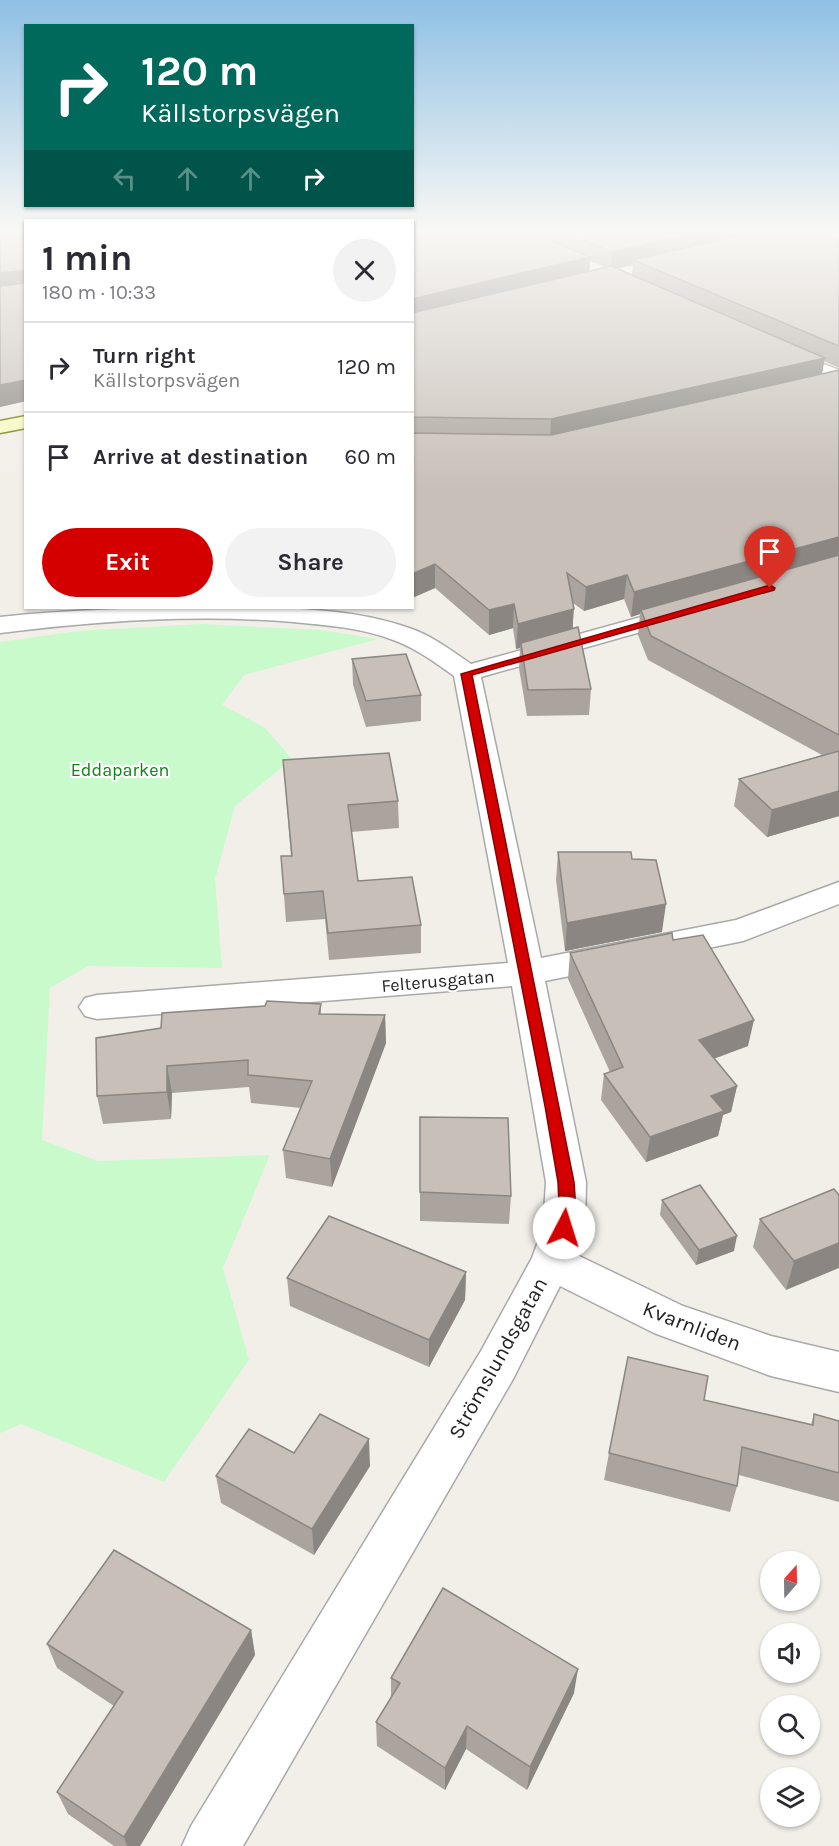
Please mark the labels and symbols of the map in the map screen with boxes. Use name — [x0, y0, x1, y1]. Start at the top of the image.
pin — [744, 526, 795, 588]
park label: Eddaparken — [71, 759, 169, 781]
street label: Felterusgatan — [380, 965, 496, 997]
position arrow — [532, 1196, 596, 1260]
street label: Strömslundsgatan — [444, 1273, 552, 1443]
street label: Kvarnliden — [640, 1296, 744, 1356]
north arrow — [760, 1551, 820, 1611]

